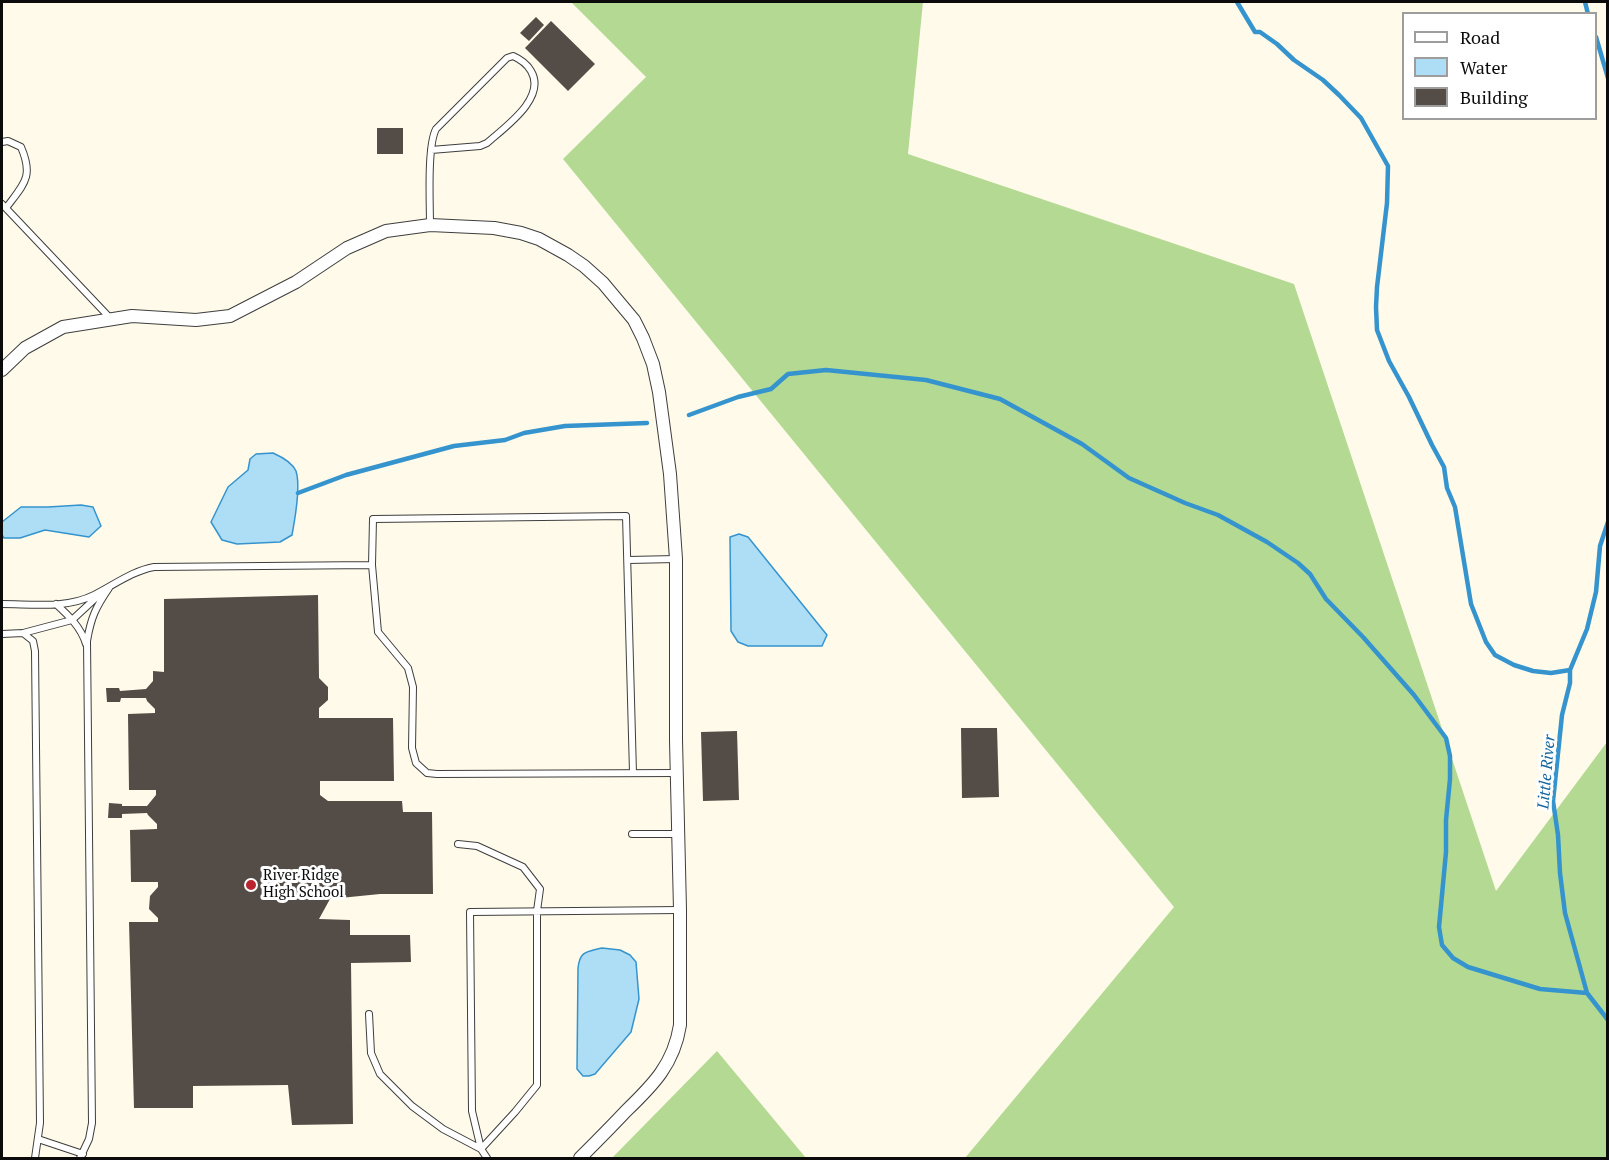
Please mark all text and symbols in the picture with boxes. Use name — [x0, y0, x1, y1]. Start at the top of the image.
legend — [1402, 12, 1597, 120]
text: Road — [1460, 25, 1500, 49]
text: Water — [1460, 55, 1507, 79]
text: Building — [1460, 85, 1528, 109]
water label: Little River — [1534, 734, 1560, 810]
place label: River Ridge High School — [263, 867, 344, 902]
marker: River Ridge High School — [244, 878, 258, 892]

